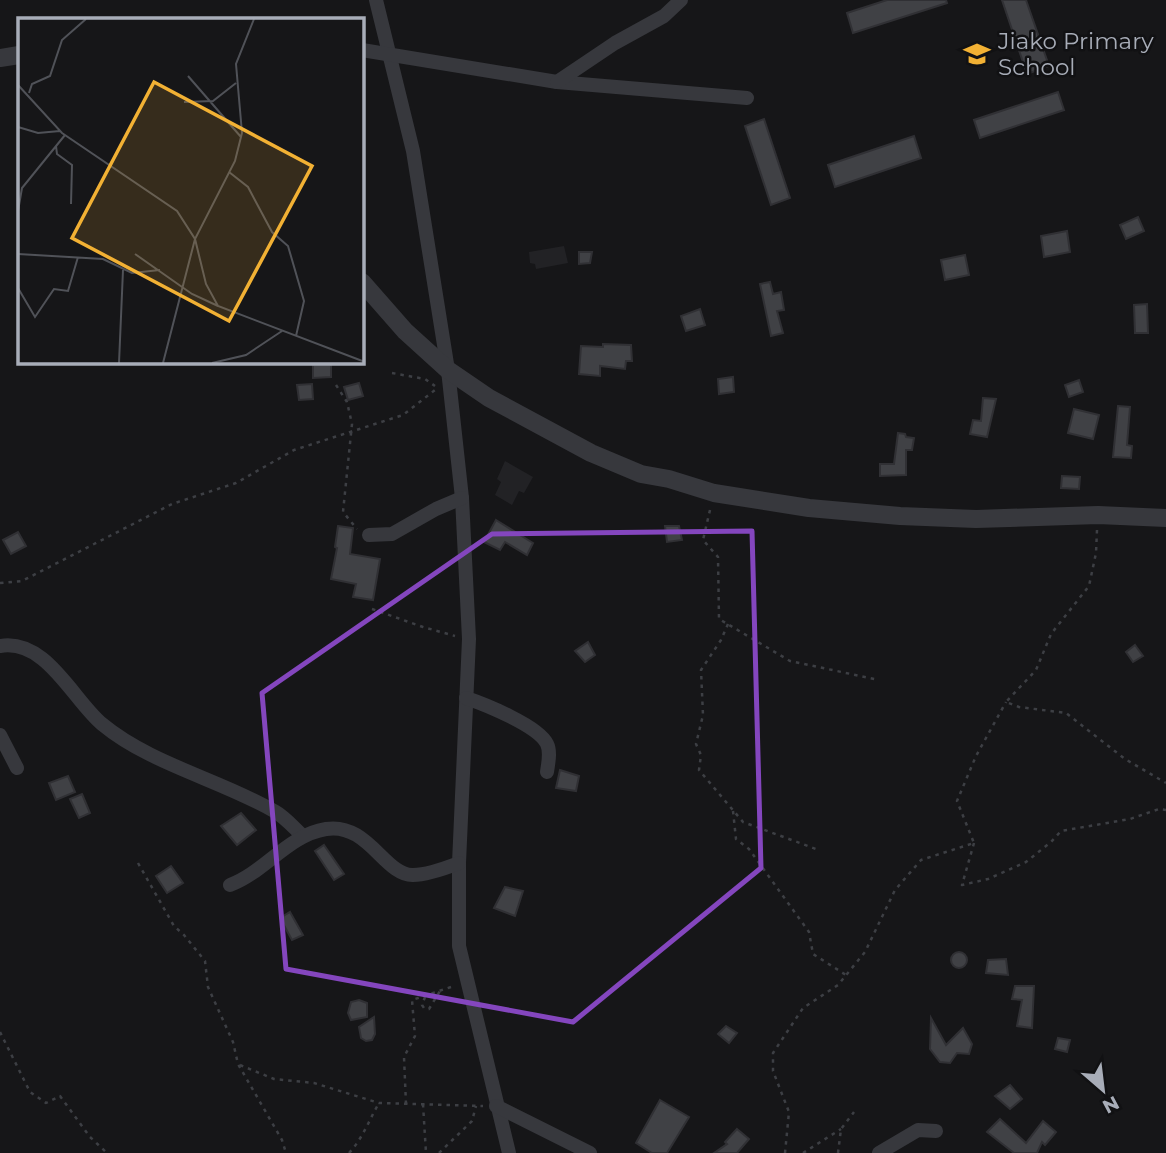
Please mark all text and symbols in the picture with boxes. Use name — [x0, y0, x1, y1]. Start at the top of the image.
inset map — [18, 18, 364, 364]
place label: Jiako Primary School — [997, 27, 1154, 81]
school or university icon: Jiako Primary School — [962, 39, 992, 69]
north arrow — [1068, 1055, 1138, 1125]
text: N — [1099, 1091, 1123, 1118]

